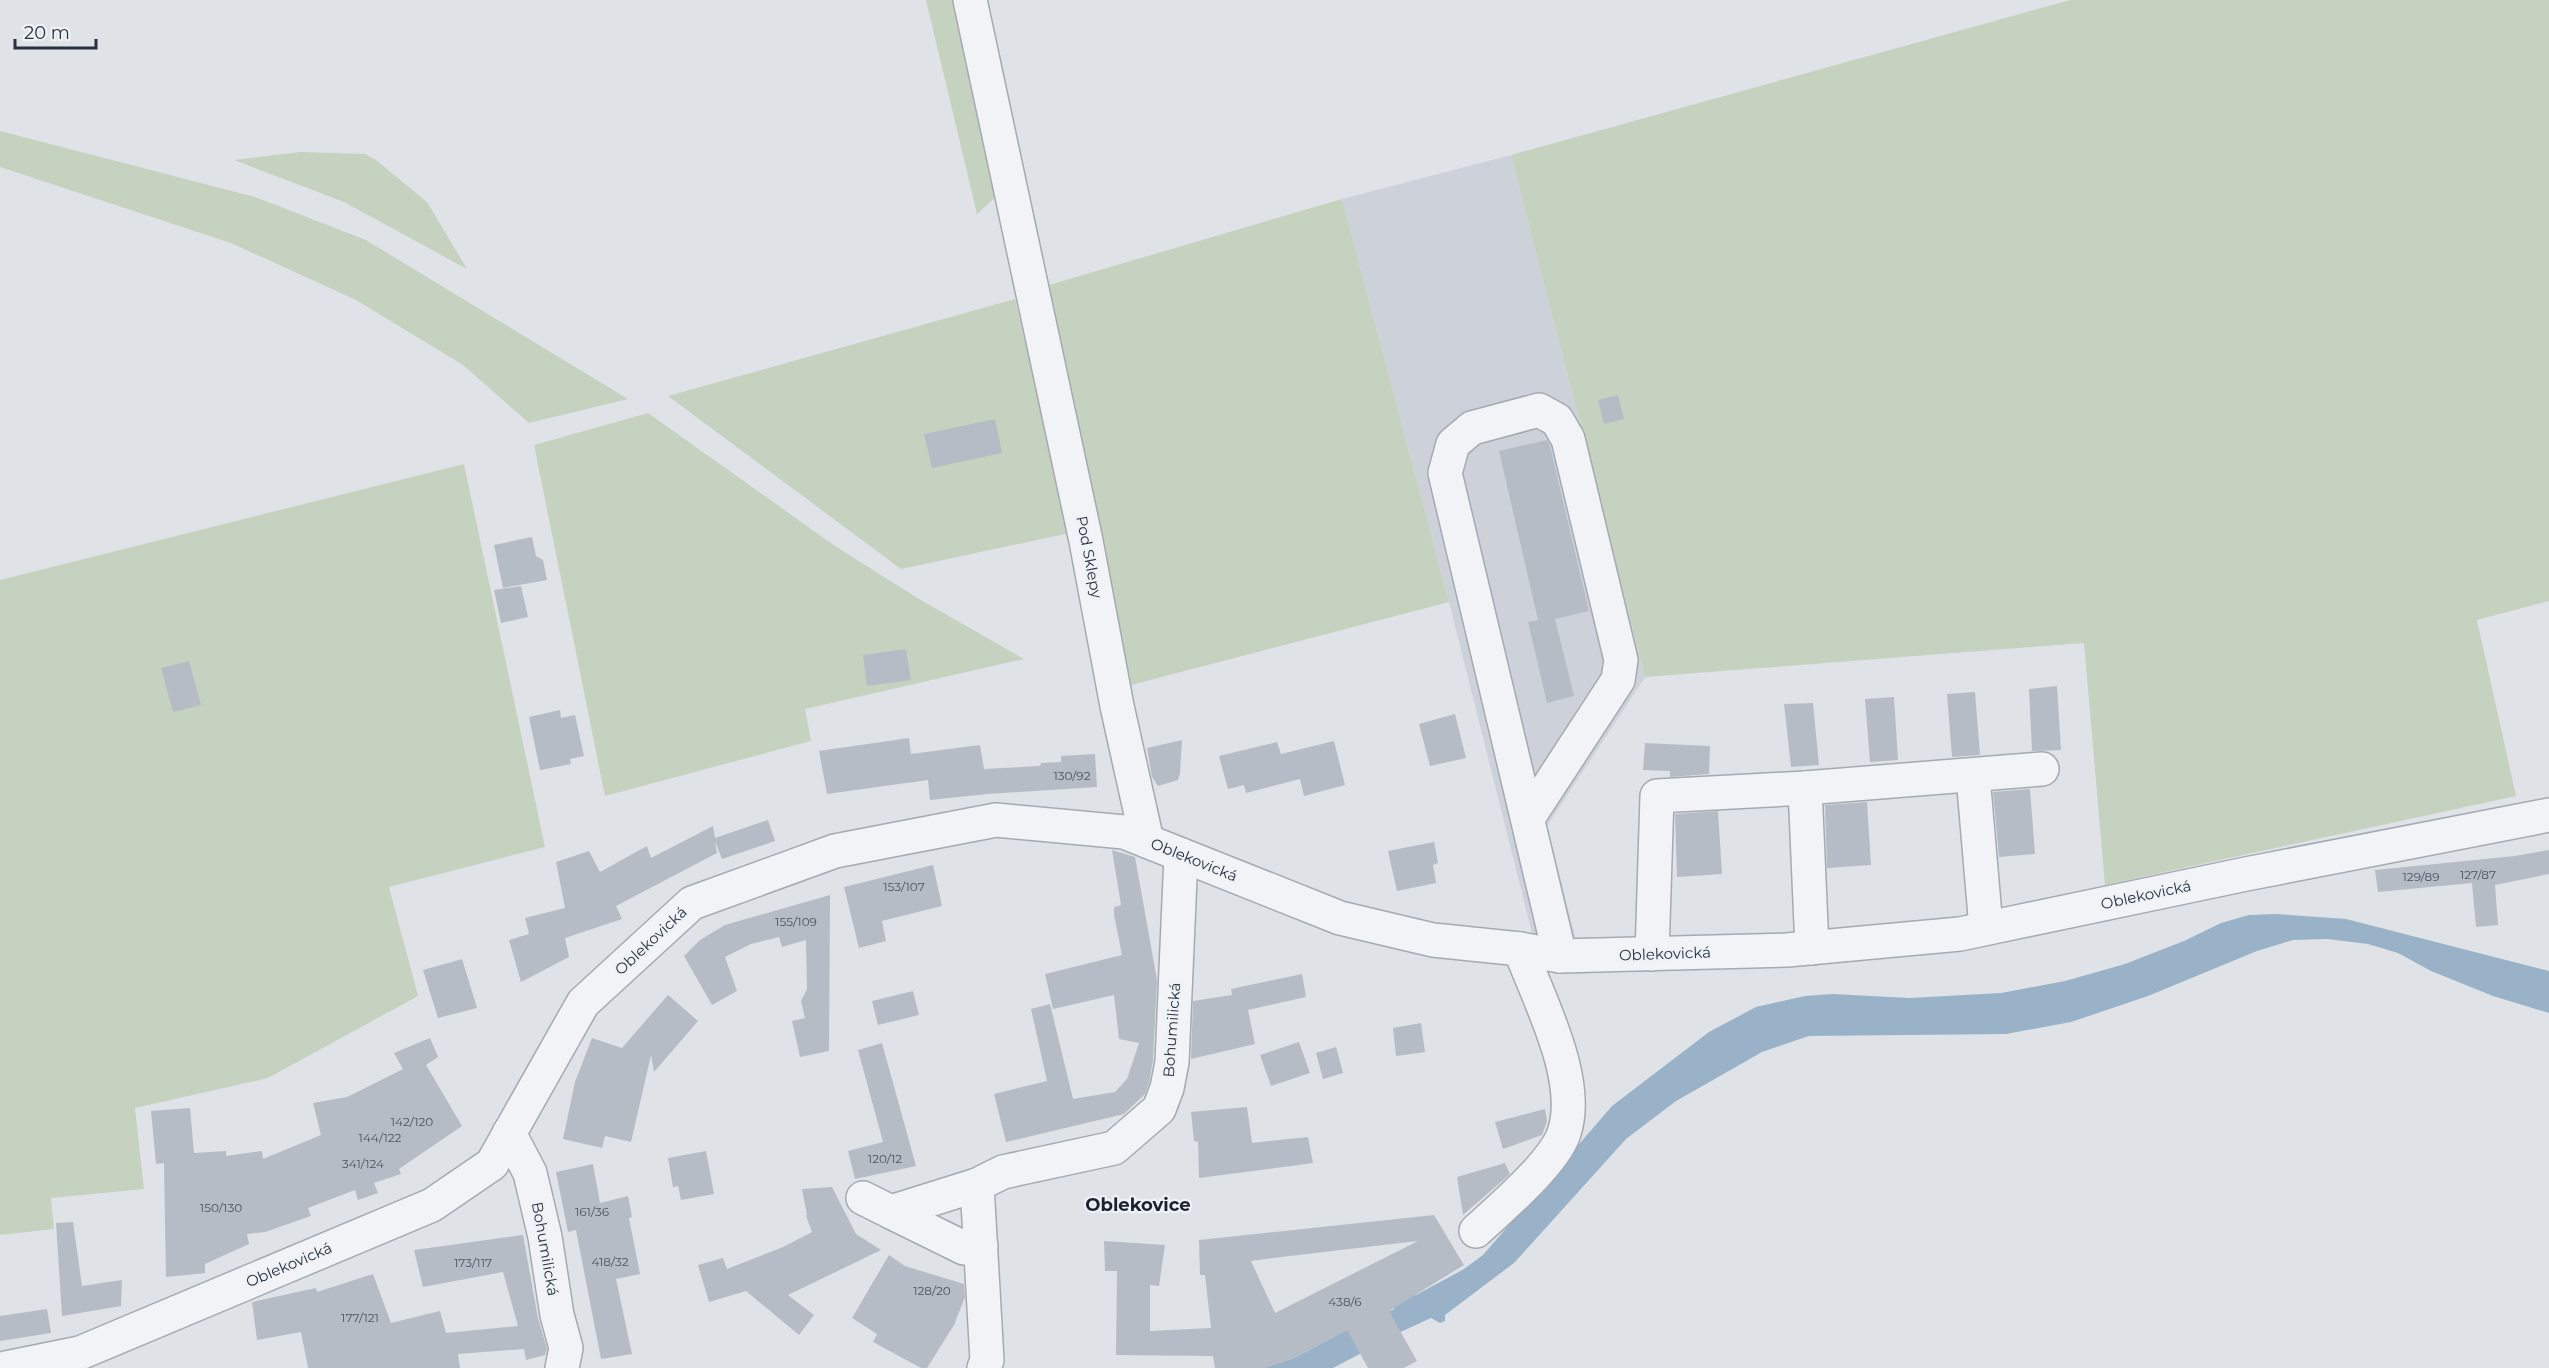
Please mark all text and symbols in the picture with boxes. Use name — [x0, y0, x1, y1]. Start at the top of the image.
scale bar — [15, 12, 96, 50]
text: 20 m — [24, 22, 70, 44]
street label: Pod Sklepy — [1072, 514, 1107, 601]
house number: 130/92 — [1054, 768, 1091, 783]
street label: Oblekovická — [1148, 834, 1240, 886]
house number: 127/87 — [2460, 867, 2496, 882]
house number: 129/89 — [2403, 869, 2439, 884]
street label: Oblekovická — [2099, 876, 2193, 913]
house number: 153/107 — [883, 879, 925, 894]
street label: Oblekovická — [611, 902, 691, 979]
house number: 155/109 — [775, 914, 817, 929]
street label: Oblekovická — [1619, 942, 1711, 965]
street label: Bohumilická — [1159, 982, 1184, 1078]
house number: 142/120 — [391, 1114, 433, 1129]
house number: 144/122 — [359, 1130, 402, 1145]
house number: 120/12 — [868, 1151, 902, 1166]
house number: 341/124 — [342, 1156, 384, 1171]
district label: Oblekovice — [1085, 1194, 1191, 1216]
house number: 150/130 — [200, 1200, 242, 1215]
street label: Bohumilická — [528, 1201, 563, 1297]
house number: 161/36 — [575, 1204, 609, 1219]
street label: Oblekovická — [243, 1238, 335, 1291]
house number: 418/32 — [591, 1254, 629, 1269]
house number: 173/117 — [454, 1255, 492, 1270]
house number: 128/20 — [913, 1283, 951, 1298]
house number: 438/6 — [1328, 1294, 1362, 1309]
house number: 177/121 — [341, 1310, 379, 1325]

